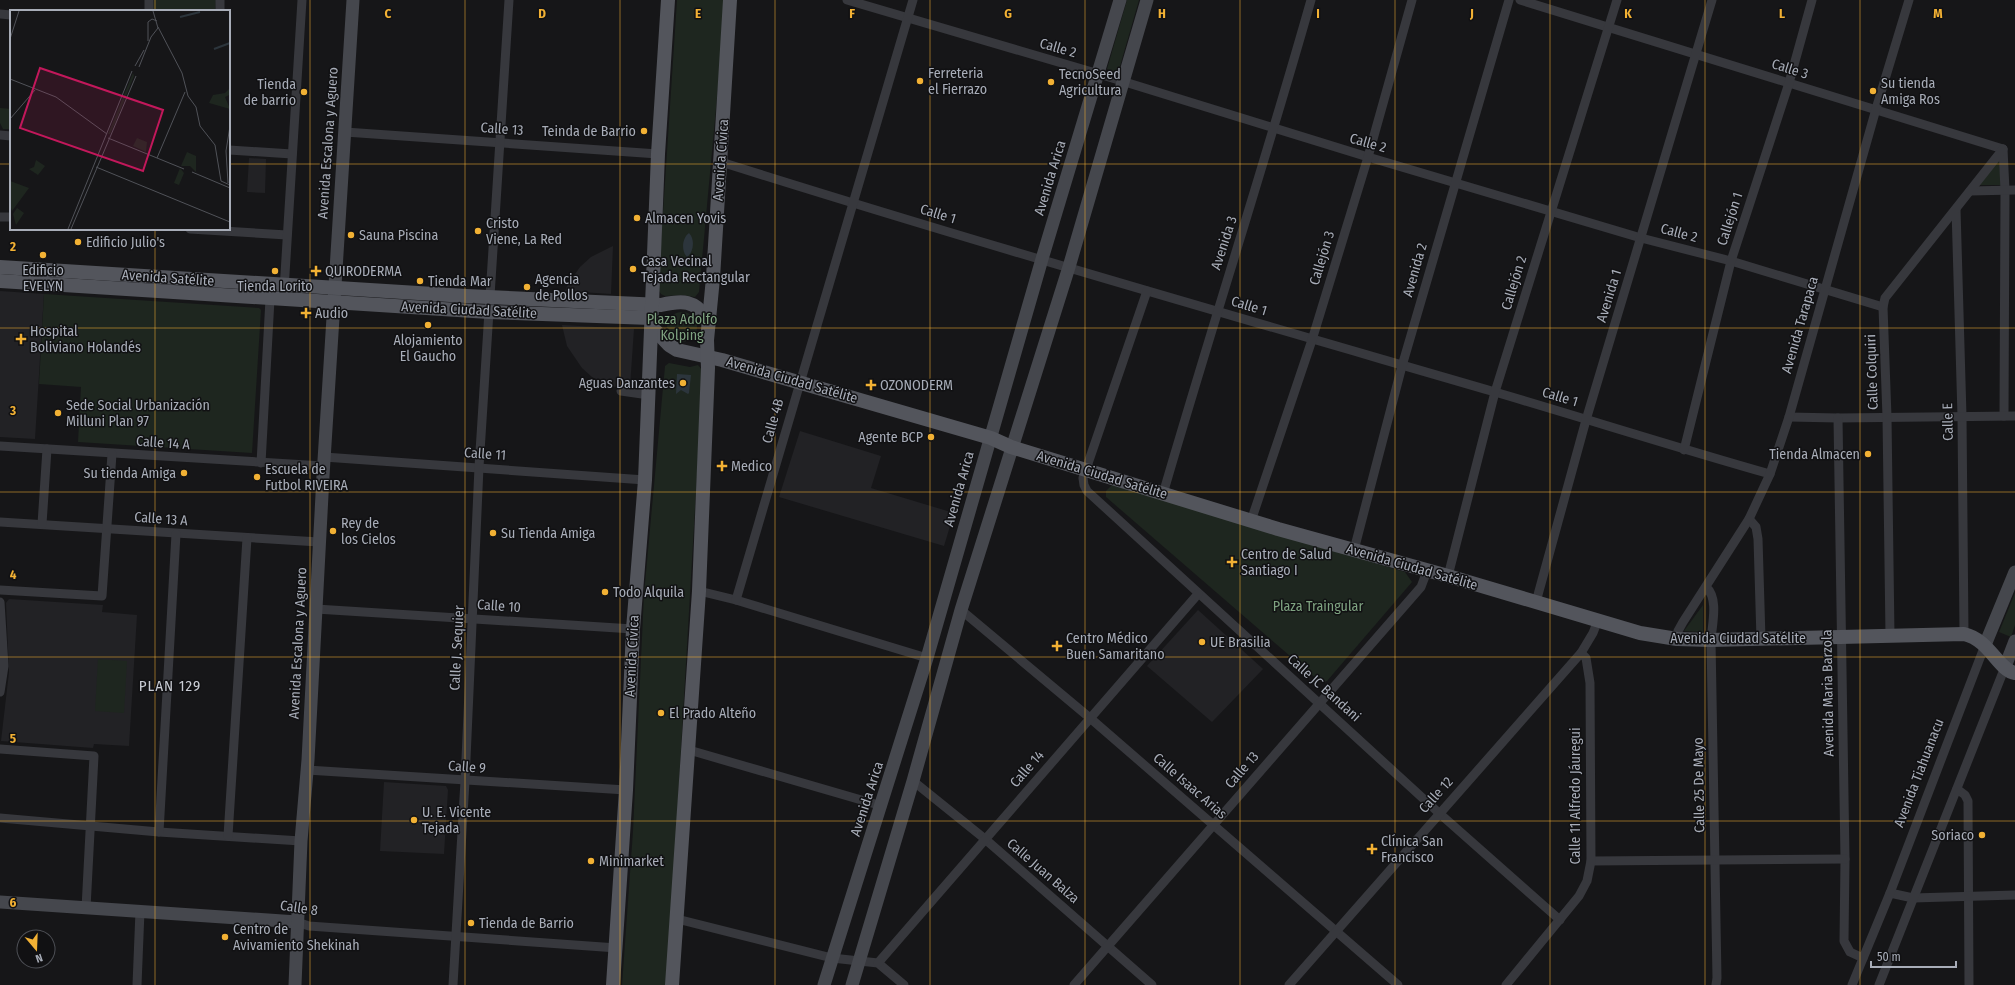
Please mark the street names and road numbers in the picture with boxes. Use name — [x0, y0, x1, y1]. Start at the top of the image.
street label: Calle 2 — [1038, 35, 1078, 61]
street label: Calle 3 — [1770, 55, 1810, 83]
street label: Avenida Escalona y Aguero — [314, 67, 342, 219]
street label: Avenida Cívica — [710, 118, 732, 202]
street label: Calle 13 — [480, 119, 524, 139]
street label: Calle 2 — [1348, 130, 1388, 156]
street label: Avenida Arica — [1031, 138, 1069, 218]
street label: Callejón 1 — [1713, 190, 1747, 248]
street label: Calle 1 — [918, 201, 958, 227]
street label: Avenida 3 — [1207, 214, 1241, 272]
street label: Calle 2 — [1659, 220, 1699, 246]
street label: Callejón 3 — [1306, 229, 1338, 287]
street label: Avenida 2 — [1399, 241, 1431, 299]
street label: Callejón 2 — [1498, 254, 1530, 312]
street label: Avenida Satélite — [121, 266, 215, 290]
street label: Avenida 1 — [1593, 267, 1625, 325]
street label: Avenida Tarapaca — [1778, 275, 1822, 375]
street label: Calle 1 — [1229, 293, 1269, 319]
street label: Avenida Ciudad Satélite — [401, 298, 537, 322]
street label: Calle Colquiri — [1862, 334, 1882, 410]
street label: Avenida Ciudad Satélite — [724, 353, 860, 407]
street label: Calle 1 — [1540, 384, 1580, 410]
street label: Calle 4B — [759, 396, 788, 445]
street label: Calle E — [1939, 403, 1957, 441]
street label: Calle 14 A — [135, 433, 191, 453]
street label: Calle 11 — [463, 444, 507, 464]
street label: Avenida Ciudad Satélite — [1035, 447, 1169, 503]
street label: Avenida Arica — [940, 449, 978, 529]
street label: Calle 13 A — [134, 509, 189, 529]
street label: Avenida Ciudad Satélite — [1344, 540, 1480, 594]
street label: Avenida Escalona y Aguero — [286, 567, 310, 719]
street label: Calle 10 — [476, 596, 522, 616]
street label: Calle J. Sequier — [446, 605, 468, 691]
street label: Avenida Cívica — [621, 614, 643, 697]
street label: Avenida Maria Barzola — [1818, 629, 1838, 757]
street label: Avenida Ciudad Satélite — [1670, 630, 1806, 647]
street label: Calle JC Bandani — [1284, 651, 1364, 725]
street label: Avenida Tiahuanacu — [1890, 716, 1948, 830]
street label: Calle 11 Alfredo Jáuregui — [1567, 728, 1584, 864]
street label: Calle 25 De Mayo — [1690, 737, 1708, 833]
street label: Calle 14 — [1006, 747, 1048, 791]
street label: Calle 13 — [1221, 748, 1263, 792]
street label: Calle Isaac Arias — [1150, 749, 1230, 823]
street label: Calle 9 — [447, 757, 487, 777]
street label: Avenida Arica — [847, 759, 887, 838]
street label: Calle 12 — [1415, 773, 1457, 817]
street label: Calle Juan Balza — [1003, 835, 1083, 907]
street label: Calle 8 — [279, 897, 319, 919]

